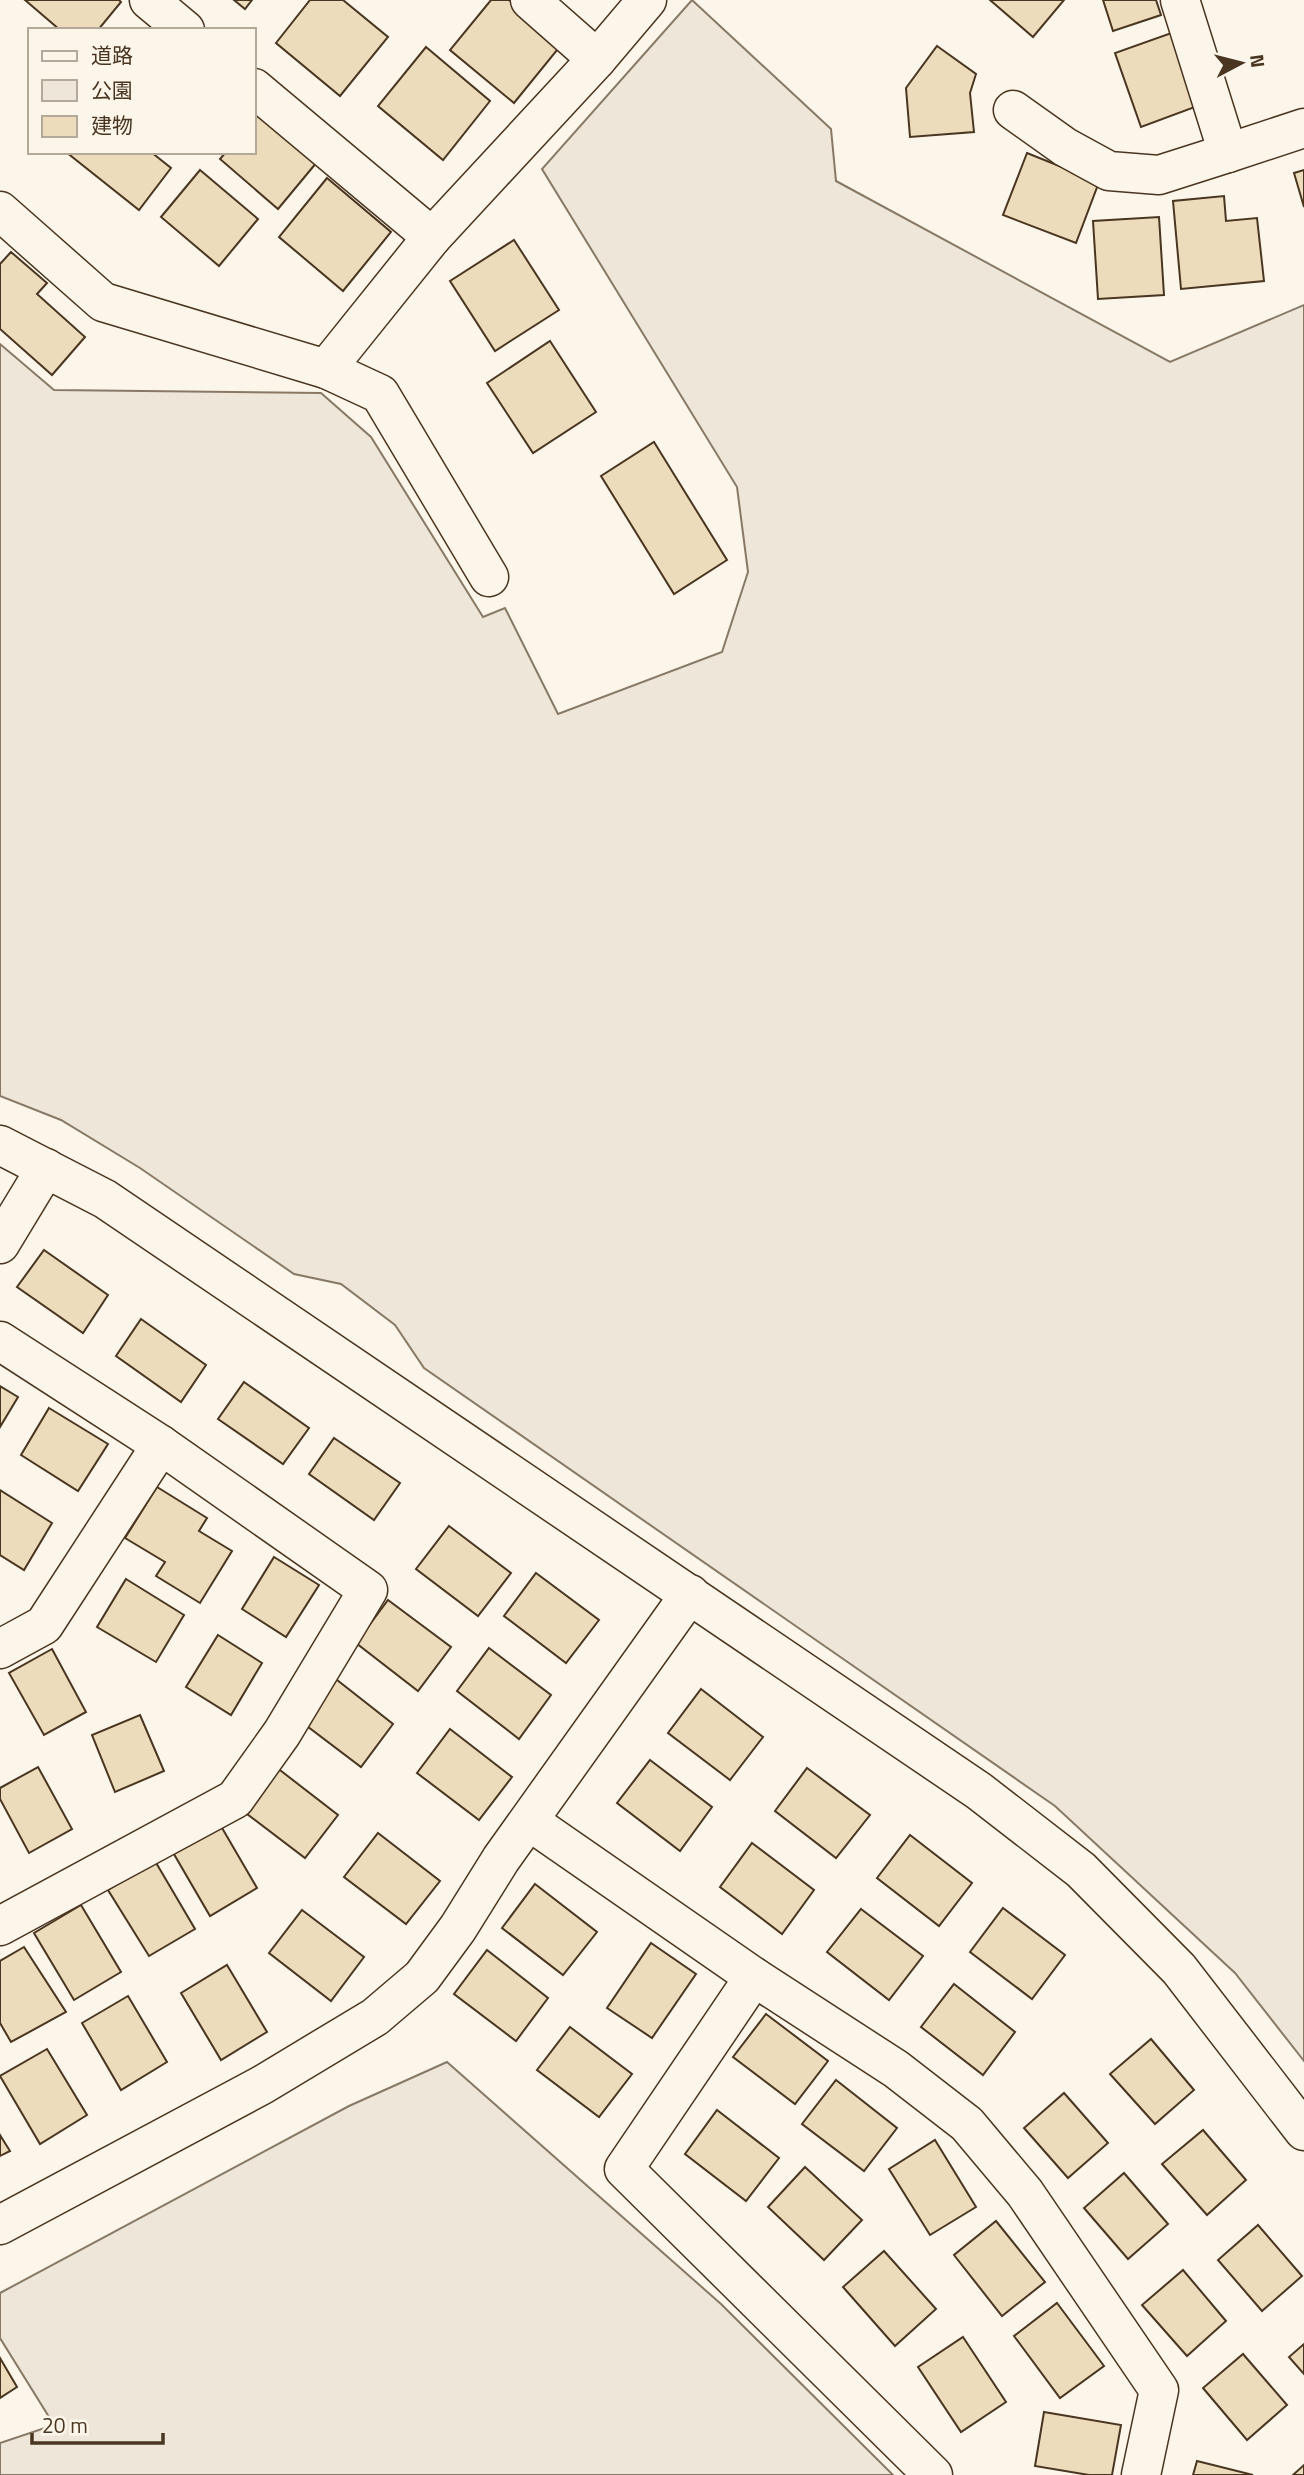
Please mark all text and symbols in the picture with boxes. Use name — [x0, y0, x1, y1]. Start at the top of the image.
legend — [28, 28, 256, 154]
north arrow — [1206, 28, 1276, 98]
text: 道路 — [91, 39, 133, 71]
text: N — [1243, 53, 1274, 69]
text: 公園 — [91, 74, 133, 106]
text: 建物 — [91, 109, 133, 141]
scale bar — [32, 2402, 163, 2446]
text: 20 m — [42, 2409, 88, 2441]

